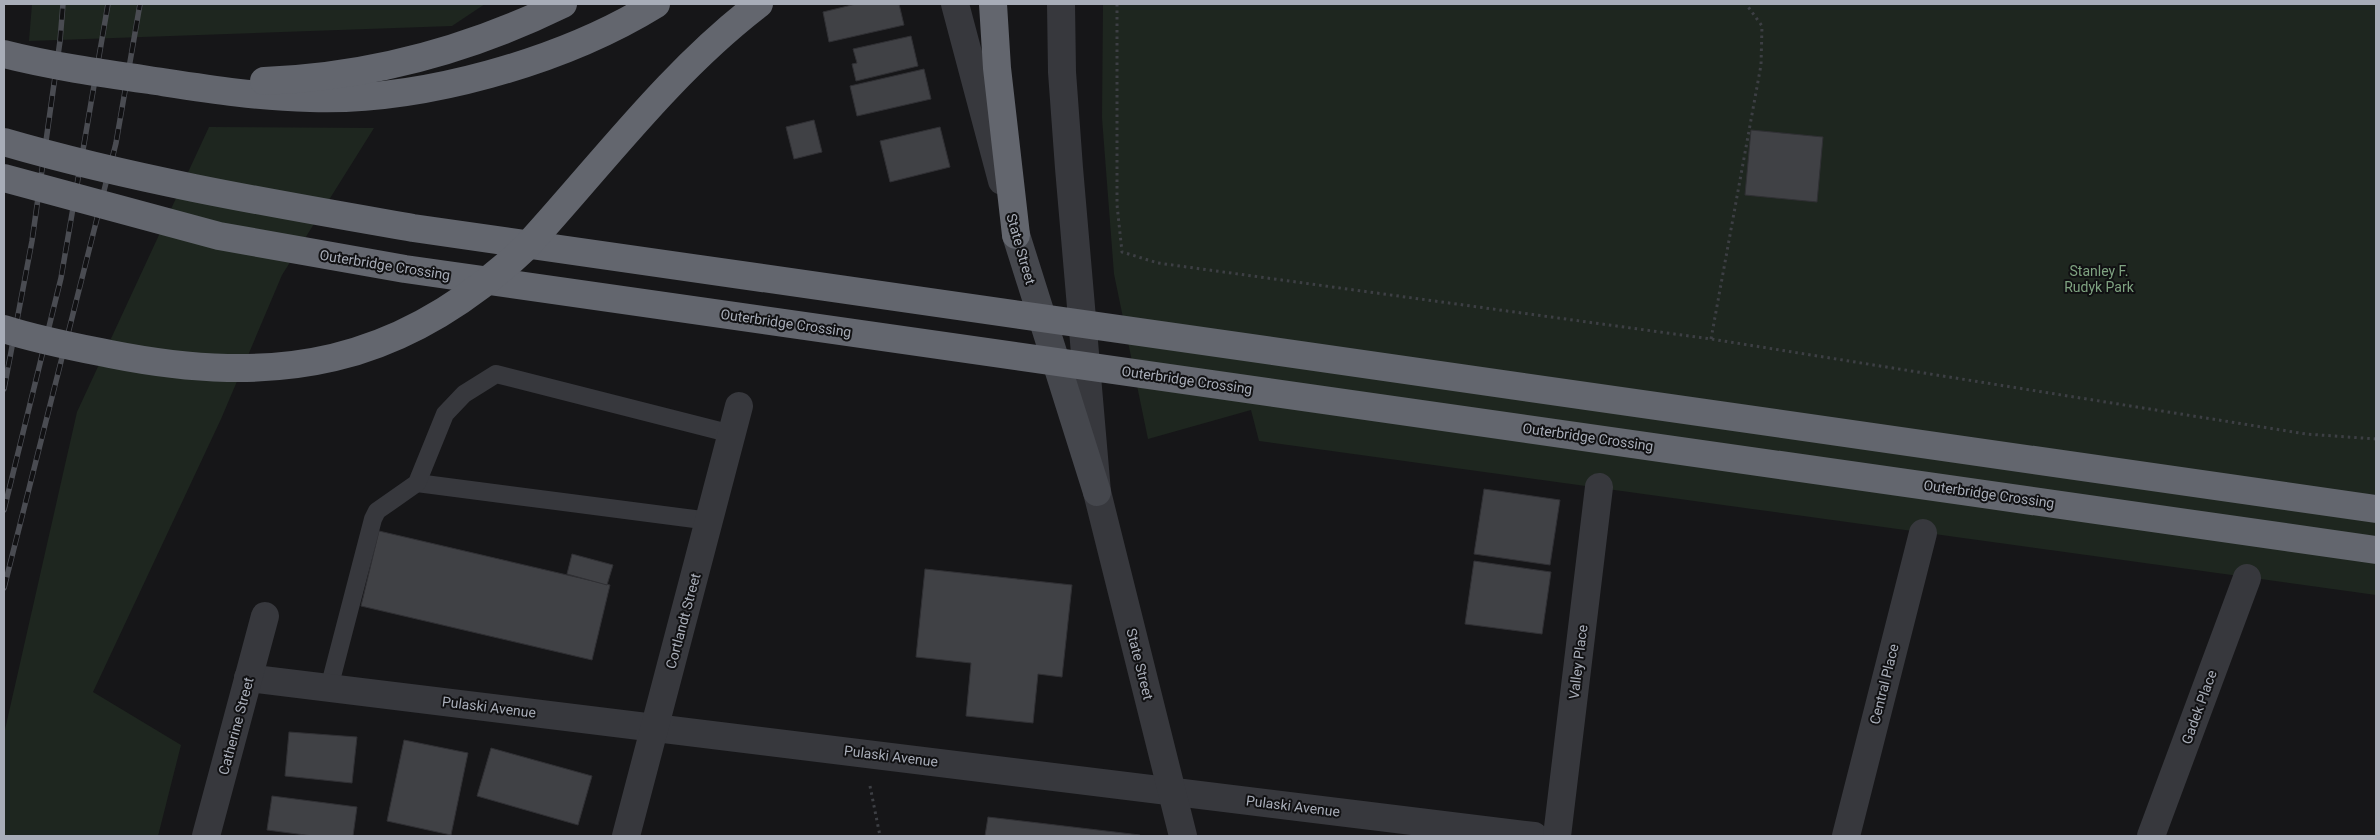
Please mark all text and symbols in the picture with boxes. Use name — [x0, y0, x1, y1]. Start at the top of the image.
street label: State Street — [1003, 212, 1039, 287]
street label: Outerbridge Crossing — [319, 247, 451, 283]
park label: Stanley F. Rudyk Park — [2064, 263, 2135, 295]
street label: Outerbridge Crossing — [720, 306, 852, 340]
street label: Outerbridge Crossing — [1121, 363, 1253, 397]
street label: Outerbridge Crossing — [1522, 420, 1654, 454]
street label: Outerbridge Crossing — [1923, 477, 2055, 511]
street label: Cortlandt Street — [663, 571, 704, 671]
street label: Valley Place — [1565, 624, 1591, 700]
street label: State Street — [1123, 627, 1157, 702]
street label: Central Place — [1866, 642, 1902, 726]
street label: Gadek Place — [2178, 668, 2220, 746]
street label: Catherine Street — [215, 675, 257, 776]
street label: Pulaski Avenue — [441, 693, 537, 721]
street label: Pulaski Avenue — [843, 742, 939, 770]
street label: Pulaski Avenue — [1245, 792, 1341, 820]

